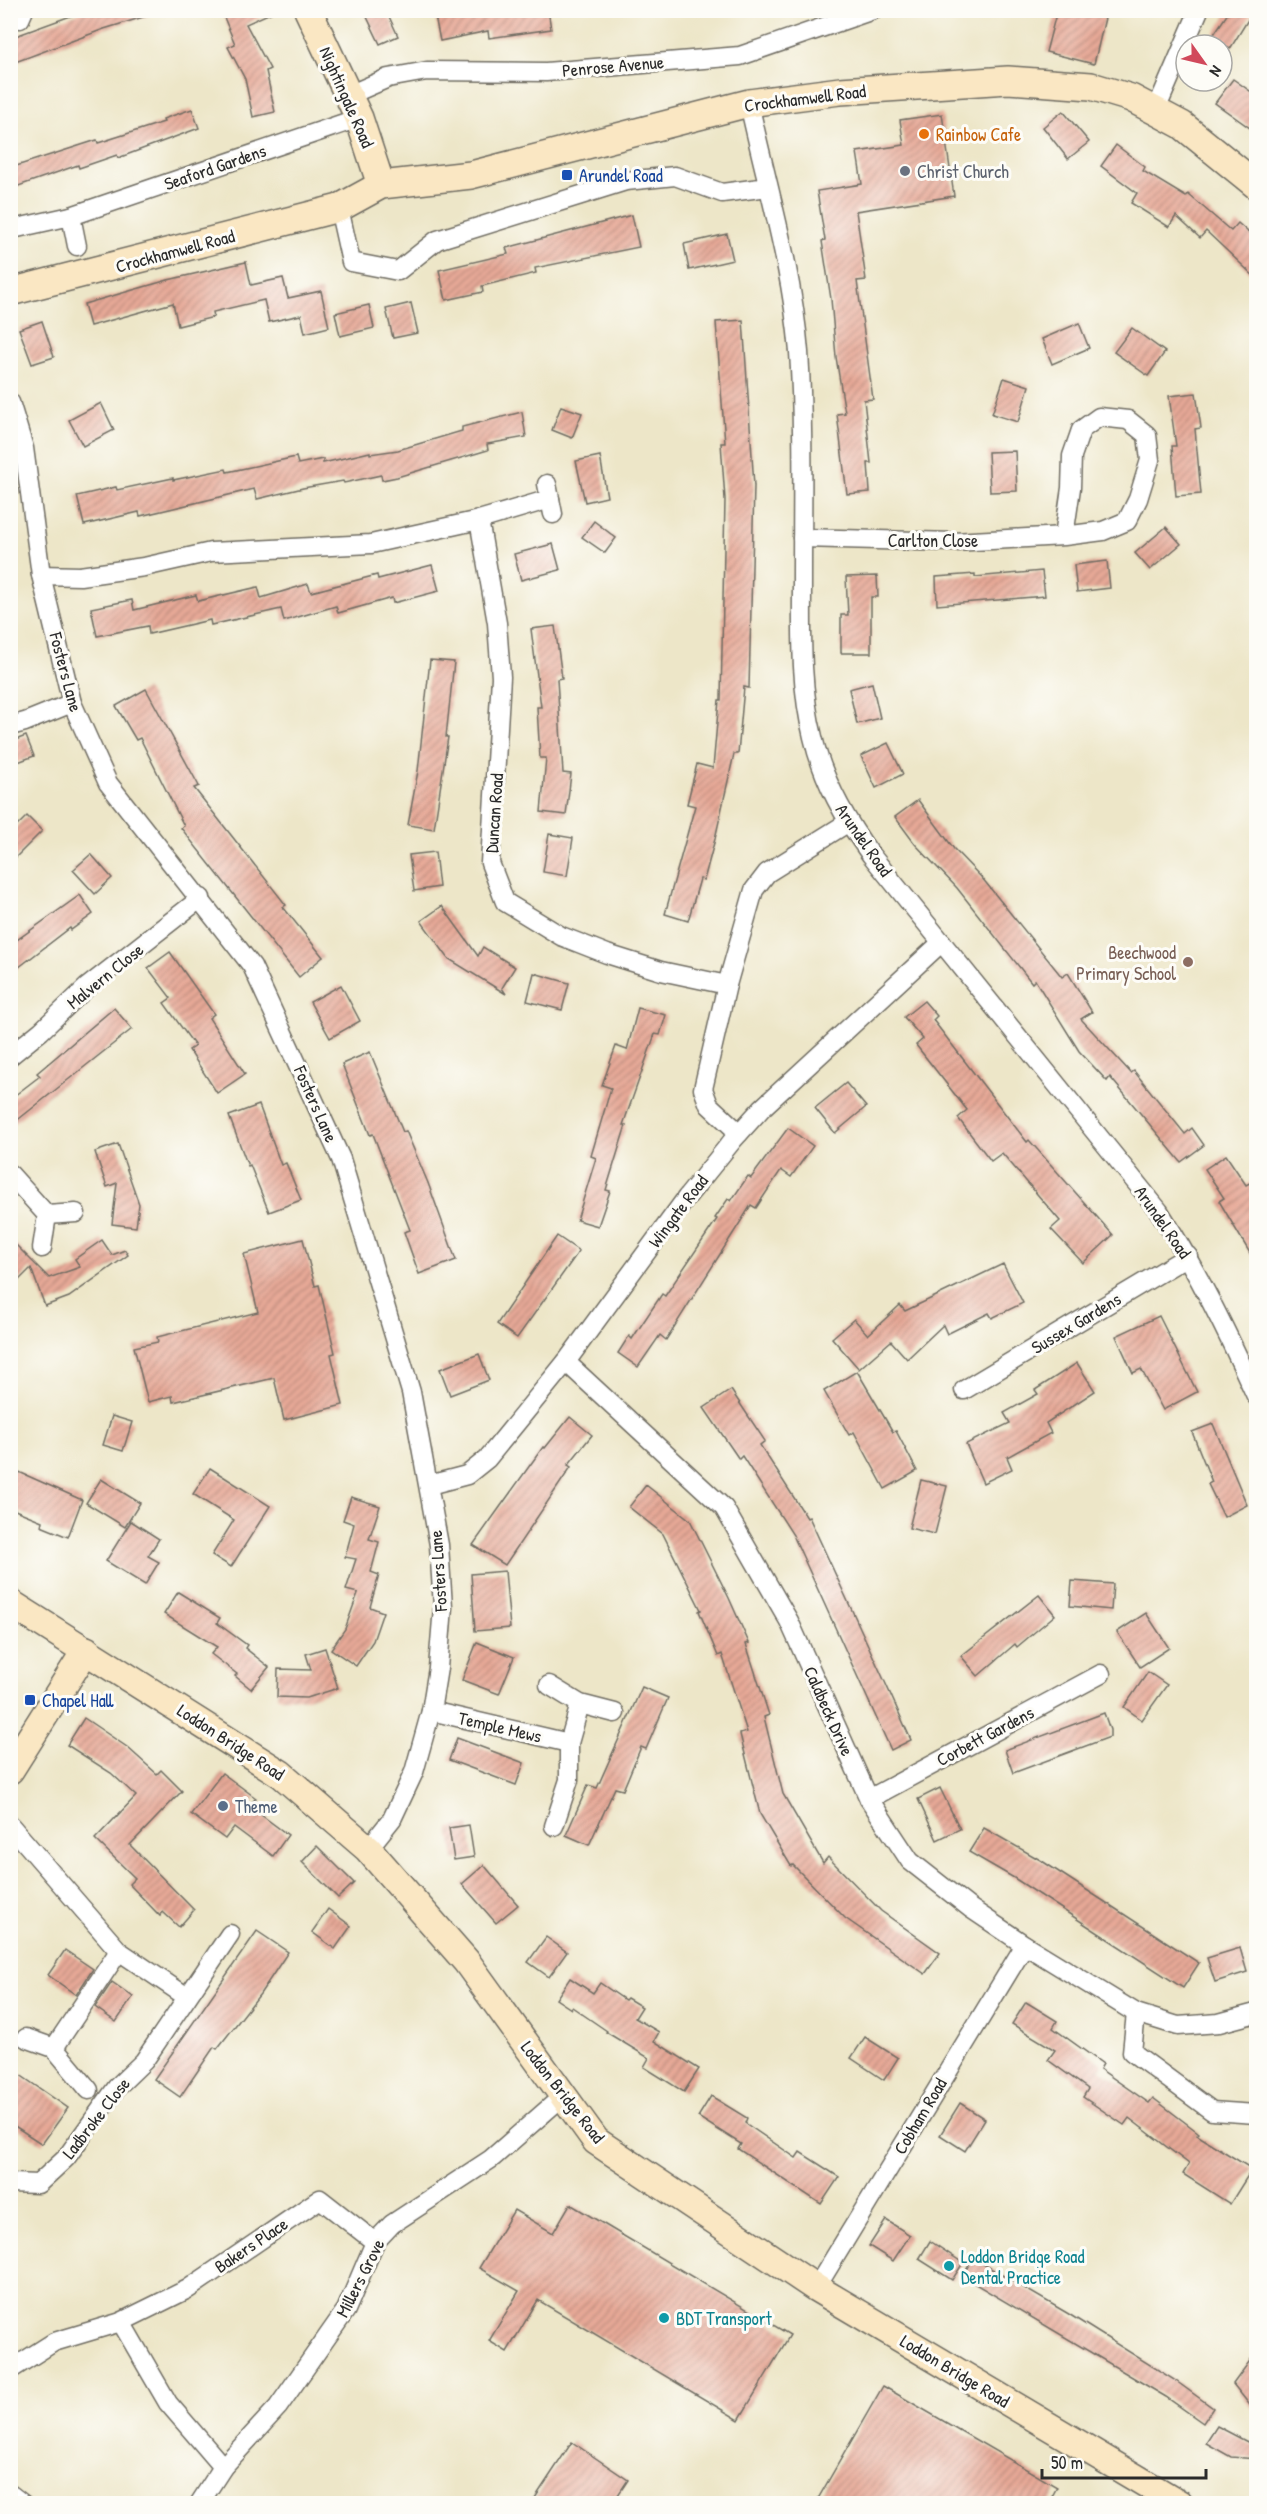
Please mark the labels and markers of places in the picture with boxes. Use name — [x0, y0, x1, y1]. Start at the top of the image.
place label: Rainbow Cafe — [936, 122, 1021, 147]
marker: Rainbow Cafe — [917, 127, 931, 141]
place label: Christ Church — [917, 159, 1009, 184]
place label: Arundel Road — [579, 163, 663, 188]
marker: Christ Church — [898, 164, 912, 178]
marker: Arundel Road — [560, 168, 574, 182]
place label: Beechwood Primary School — [1076, 940, 1176, 986]
marker: Beechwood Primary School — [1181, 955, 1195, 969]
place label: Chapel Hall — [42, 1688, 114, 1713]
marker: Chapel Hall — [23, 1693, 37, 1707]
place label: Theme — [235, 1794, 278, 1819]
marker: Theme — [216, 1799, 230, 1813]
place label: Loddon Bridge Road Dental Practice — [961, 2244, 1084, 2290]
marker: Loddon Bridge Road Dental Practice — [942, 2259, 956, 2273]
place label: BDT Transport — [676, 2306, 773, 2331]
marker: BDT Transport — [657, 2311, 671, 2325]

